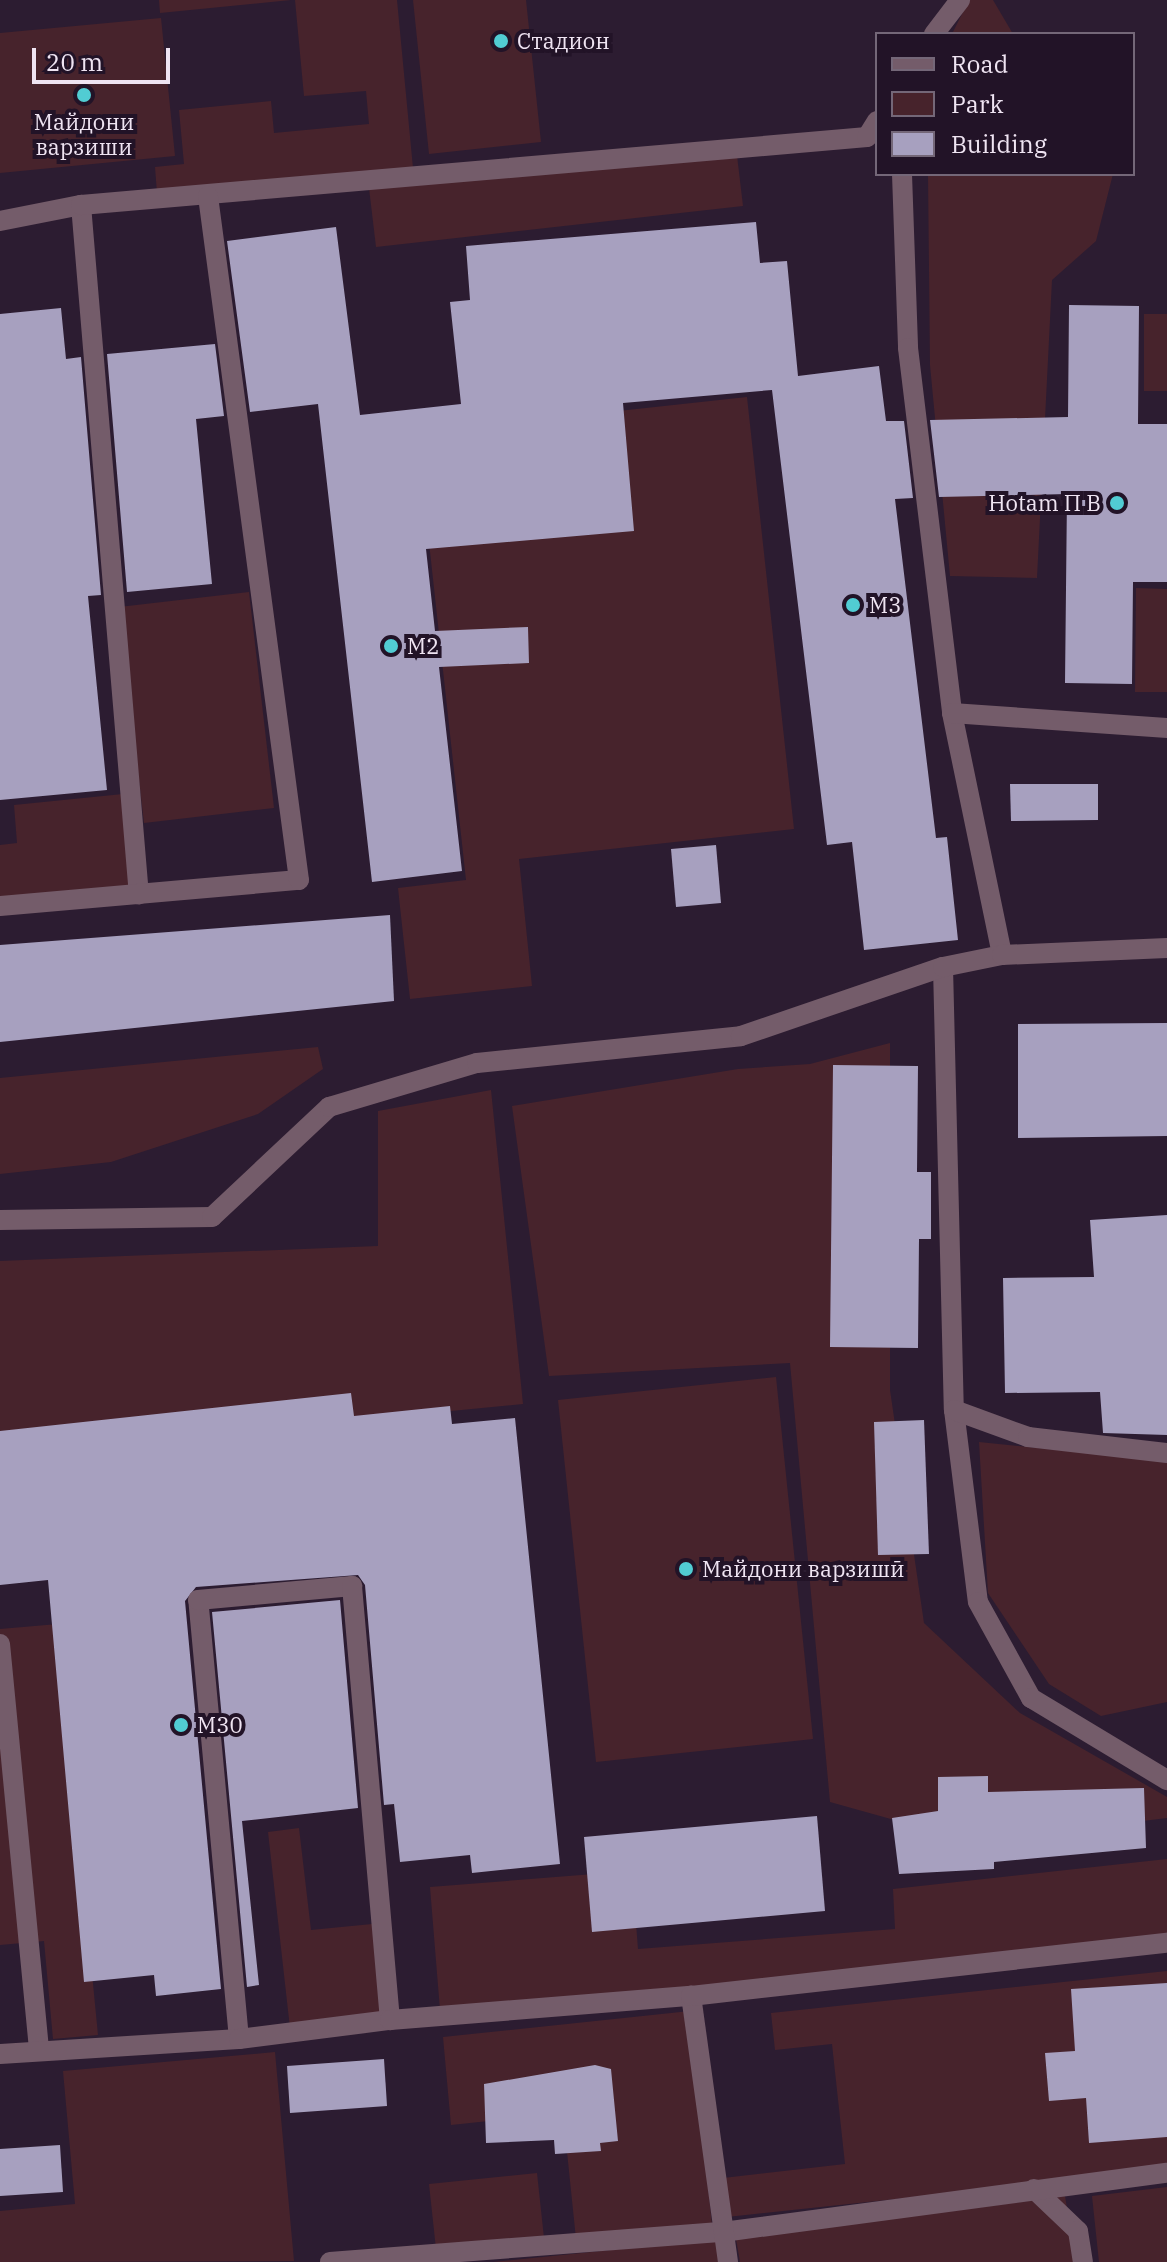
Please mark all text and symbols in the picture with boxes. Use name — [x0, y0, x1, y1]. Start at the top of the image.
place label: Стадион — [517, 28, 610, 54]
scale bar — [36, 32, 174, 82]
marker: Стадион — [492, 32, 510, 50]
legend — [875, 32, 1135, 176]
text: 20 m — [46, 46, 103, 78]
text: Road — [951, 48, 1008, 80]
marker: Майдони варзиши — [75, 86, 93, 104]
text: Park — [951, 88, 1003, 120]
place label: Майдони варзиши — [34, 108, 134, 160]
text: Building — [951, 128, 1047, 160]
place label: Hotam П В — [988, 490, 1101, 516]
marker: Hotam П В — [1108, 494, 1126, 512]
place label: М3 — [869, 592, 901, 618]
marker: М3 — [844, 596, 862, 614]
place label: М2 — [407, 633, 439, 659]
marker: М2 — [382, 637, 400, 655]
place label: Майдони варзишӣ — [702, 1556, 905, 1582]
marker: Майдони варзишӣ — [677, 1560, 695, 1578]
place label: М30 — [197, 1712, 243, 1738]
marker: М30 — [172, 1716, 190, 1734]

